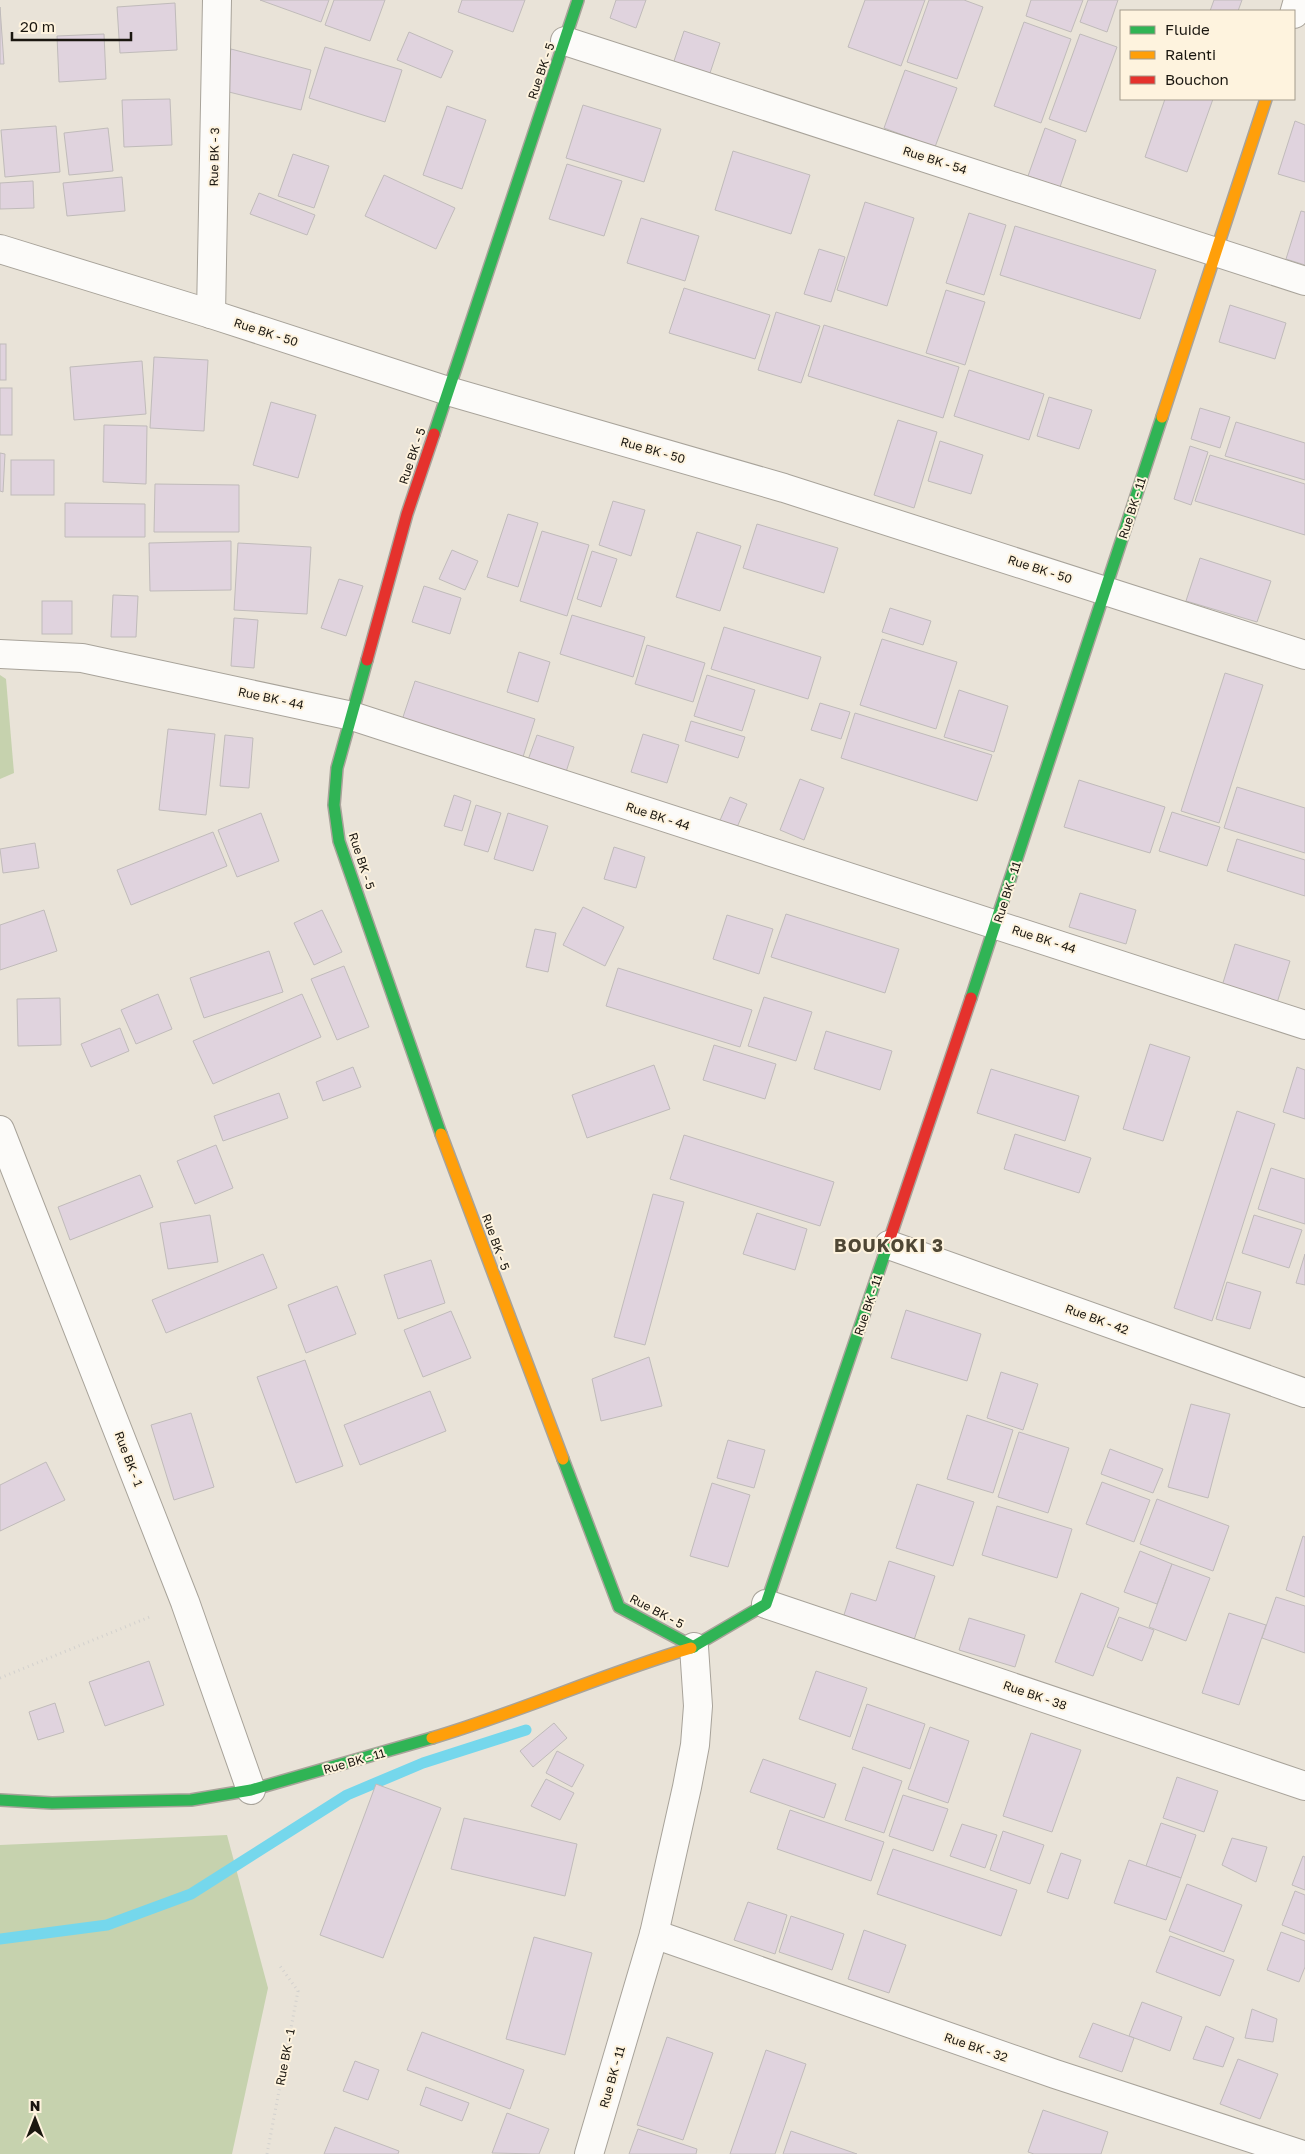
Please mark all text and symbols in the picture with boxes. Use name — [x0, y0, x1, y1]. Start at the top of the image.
scale bar — [12, 10, 131, 42]
legend — [1120, 10, 1295, 100]
text: 20 m — [20, 17, 55, 35]
text: Fluide — [1165, 20, 1210, 38]
street label: Rue BK - 5 — [524, 41, 558, 101]
text: Ralenti — [1165, 45, 1216, 63]
text: Bouchon — [1165, 70, 1229, 88]
street label: Rue BK - 3 — [206, 127, 222, 187]
street label: Rue BK - 54 — [901, 143, 969, 177]
street label: Rue BK - 50 — [232, 315, 300, 349]
street label: Rue BK - 5 — [395, 426, 429, 486]
street label: Rue BK - 50 — [619, 434, 687, 466]
street label: Rue BK - 11 — [1115, 475, 1149, 541]
street label: Rue BK - 50 — [1006, 552, 1074, 586]
street label: Rue BK - 44 — [237, 684, 305, 712]
street label: Rue BK - 44 — [624, 799, 692, 833]
street label: Rue BK - 5 — [346, 831, 378, 891]
street label: Rue BK - 11 — [990, 859, 1024, 925]
street label: Rue BK - 44 — [1010, 922, 1078, 956]
street label: Rue BK - 5 — [479, 1212, 513, 1272]
district label: BOUKOKI 3 — [834, 1234, 944, 1256]
street label: Rue BK - 11 — [851, 1272, 886, 1338]
street label: Rue BK - 42 — [1063, 1301, 1131, 1337]
street label: Rue BK - 1 — [112, 1429, 146, 1489]
street label: Rue BK - 5 — [627, 1591, 687, 1631]
street label: Rue BK - 38 — [1001, 1677, 1069, 1713]
street label: Rue BK - 11 — [321, 1745, 387, 1777]
street label: Rue BK - 1 — [272, 2027, 298, 2087]
street label: Rue BK - 32 — [942, 2029, 1010, 2065]
street label: Rue BK - 11 — [596, 2044, 628, 2110]
north arrow — [10, 2094, 60, 2144]
text: N — [30, 2097, 40, 2114]

